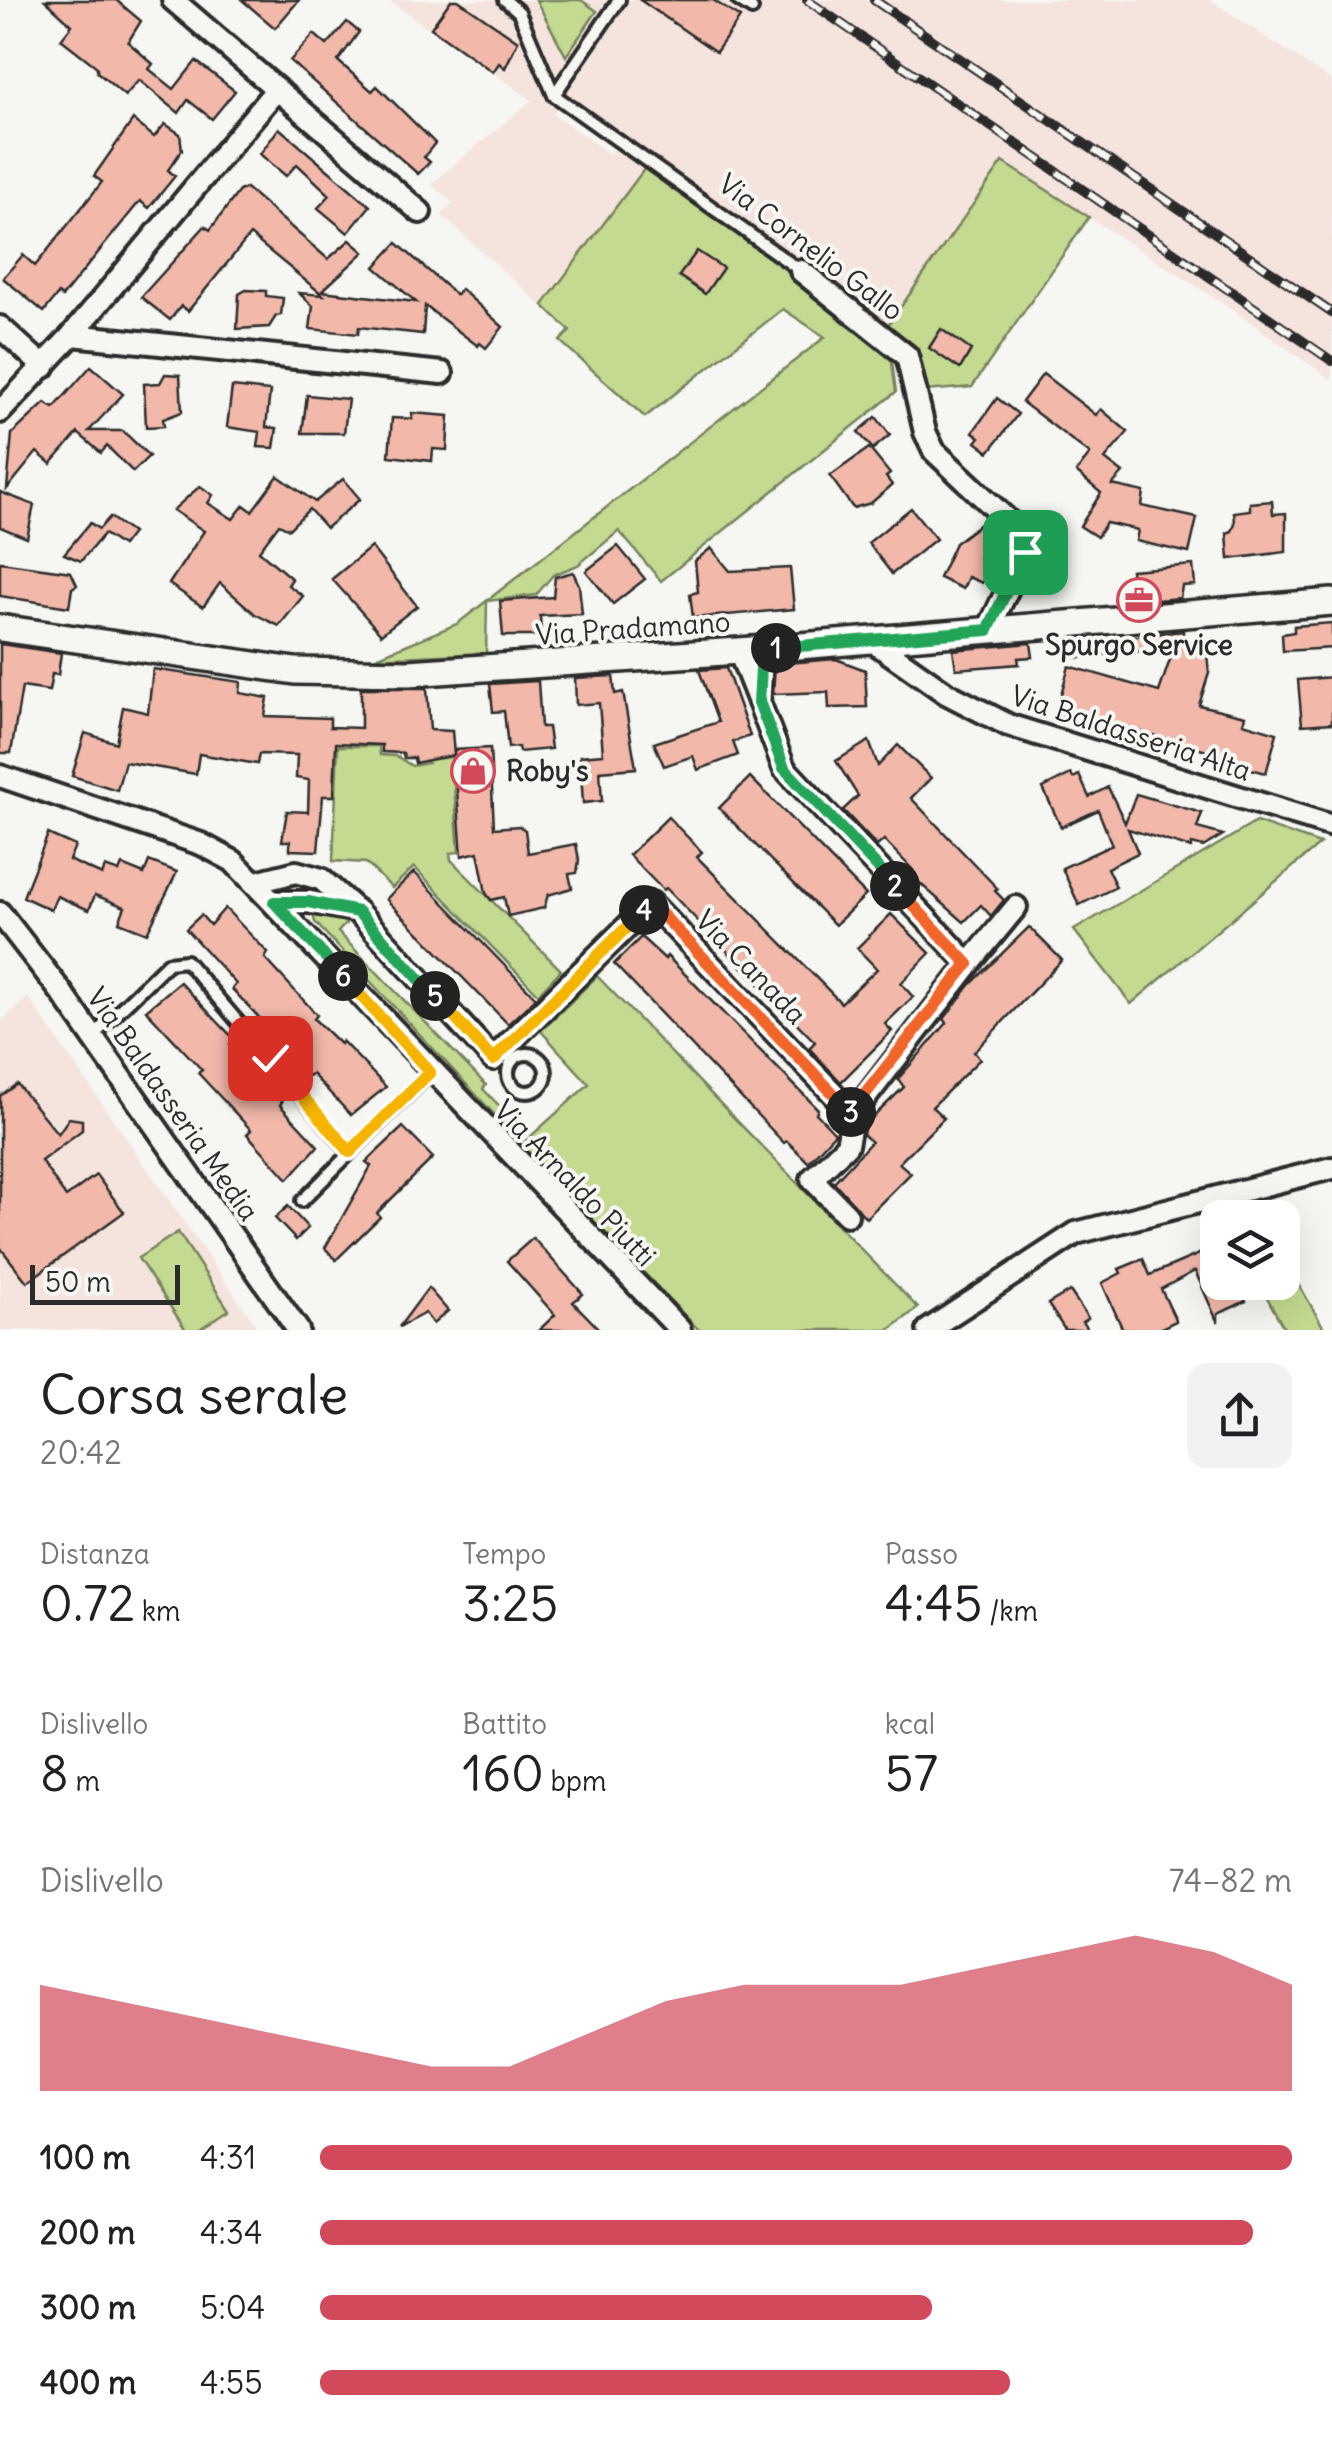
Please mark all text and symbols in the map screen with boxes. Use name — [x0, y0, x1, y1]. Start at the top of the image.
street label: Via Cornelio Gallo — [711, 166, 911, 328]
pin — [983, 510, 1068, 595]
icon: arrive — [998, 525, 1053, 580]
office icon: Spurgo Service — [1116, 577, 1162, 623]
street label: Via Pradamano — [534, 603, 732, 653]
pin: 1 — [751, 623, 801, 673]
place label: Spurgo Service — [1045, 627, 1233, 663]
text: 1 — [770, 630, 782, 666]
street label: Via Baldasseria Alta — [1007, 677, 1255, 789]
shop icon: Roby's — [450, 748, 496, 794]
place label: Roby's — [506, 753, 589, 789]
pin: 2 — [870, 861, 920, 911]
text: 2 — [887, 868, 903, 904]
pin: 4 — [619, 885, 669, 935]
text: 4 — [636, 892, 652, 928]
street label: Via Canada — [688, 902, 814, 1032]
pin: 6 — [318, 951, 368, 1001]
text: 6 — [335, 958, 351, 994]
pin: 5 — [410, 971, 460, 1021]
text: 5 — [427, 978, 443, 1014]
street label: Via Baldasseria Media — [79, 980, 267, 1228]
pin — [228, 1016, 313, 1101]
icon: check — [243, 1031, 298, 1086]
pin: 3 — [826, 1087, 876, 1137]
street label: Via Arnaldo Piutti — [486, 1092, 664, 1274]
text: 3 — [843, 1094, 859, 1130]
map controls — [1200, 1200, 1300, 1300]
button: layers — [1200, 1200, 1300, 1300]
scale bar — [30, 1260, 180, 1304]
text: 50 m — [45, 1264, 111, 1300]
text: Corsa serale — [40, 1360, 348, 1429]
button: share — [1187, 1363, 1292, 1468]
text: 20:42 — [40, 1432, 122, 1473]
text: Distanza — [40, 1536, 150, 1572]
text: Tempo — [462, 1536, 546, 1572]
text: Passo — [885, 1536, 958, 1572]
text: 0.72 — [40, 1572, 135, 1635]
text: 3:25 — [462, 1572, 558, 1635]
text: 4:45 — [885, 1572, 983, 1635]
text: km — [135, 1593, 181, 1629]
text: /km — [983, 1593, 1038, 1629]
text: Dislivello — [40, 1706, 148, 1742]
text: Battito — [462, 1706, 547, 1742]
text: kcal — [885, 1706, 935, 1742]
text: 8 — [40, 1742, 69, 1805]
text: 160 — [462, 1742, 544, 1805]
text: 57 — [885, 1742, 938, 1805]
text: m — [69, 1763, 100, 1799]
text: bpm — [544, 1763, 607, 1799]
text: Dislivello — [40, 1860, 164, 1901]
text: 74–82 m — [1169, 1860, 1292, 1901]
text: 100 m — [40, 2137, 131, 2178]
text: 4:31 — [200, 2137, 256, 2178]
text: 200 m — [40, 2212, 135, 2253]
text: 4:34 — [200, 2212, 262, 2253]
text: 300 m — [40, 2287, 136, 2328]
text: 5:04 — [200, 2287, 265, 2328]
text: 400 m — [40, 2362, 136, 2403]
text: 4:55 — [200, 2362, 263, 2403]

